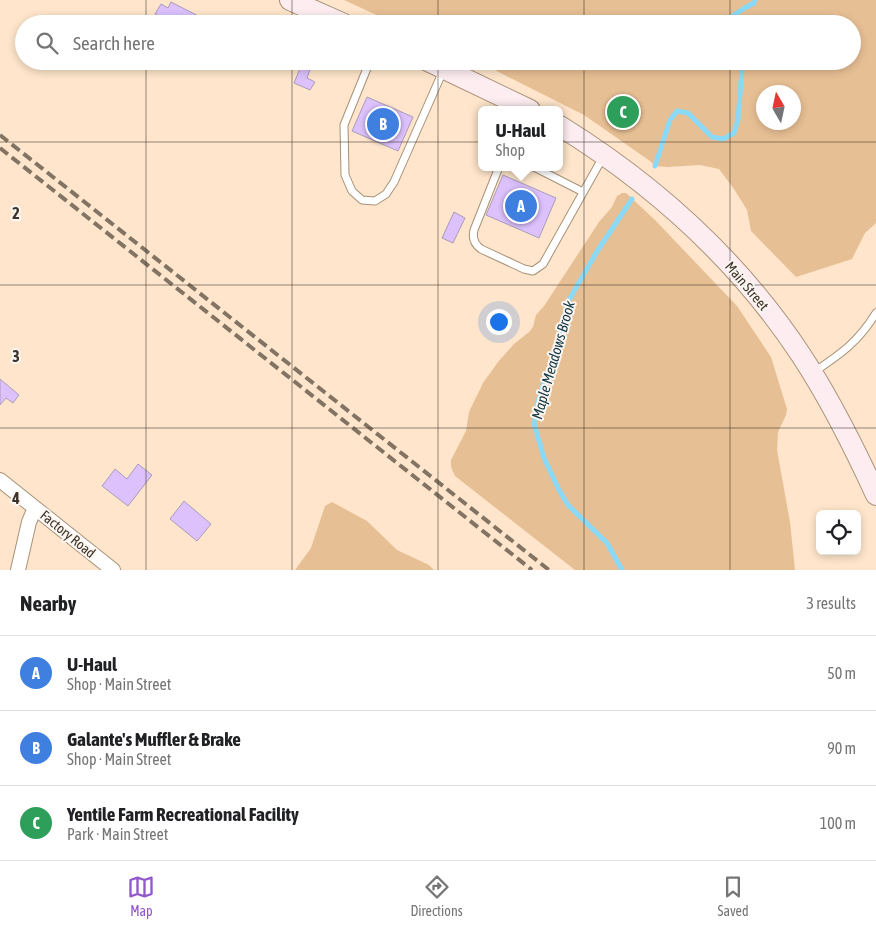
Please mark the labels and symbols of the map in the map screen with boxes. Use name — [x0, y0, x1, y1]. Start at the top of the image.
north arrow — [756, 85, 801, 130]
pin: C — [607, 93, 639, 131]
pin: B — [367, 105, 399, 143]
pin: A — [505, 187, 537, 225]
text: 2 — [12, 204, 20, 222]
street label: Main Street — [722, 258, 772, 314]
water label: Maple Meadows Brook — [528, 298, 578, 421]
your location — [486, 309, 512, 335]
text: 3 — [12, 347, 20, 365]
text: 4 — [11, 489, 20, 507]
street label: Factory Road — [37, 507, 99, 561]

